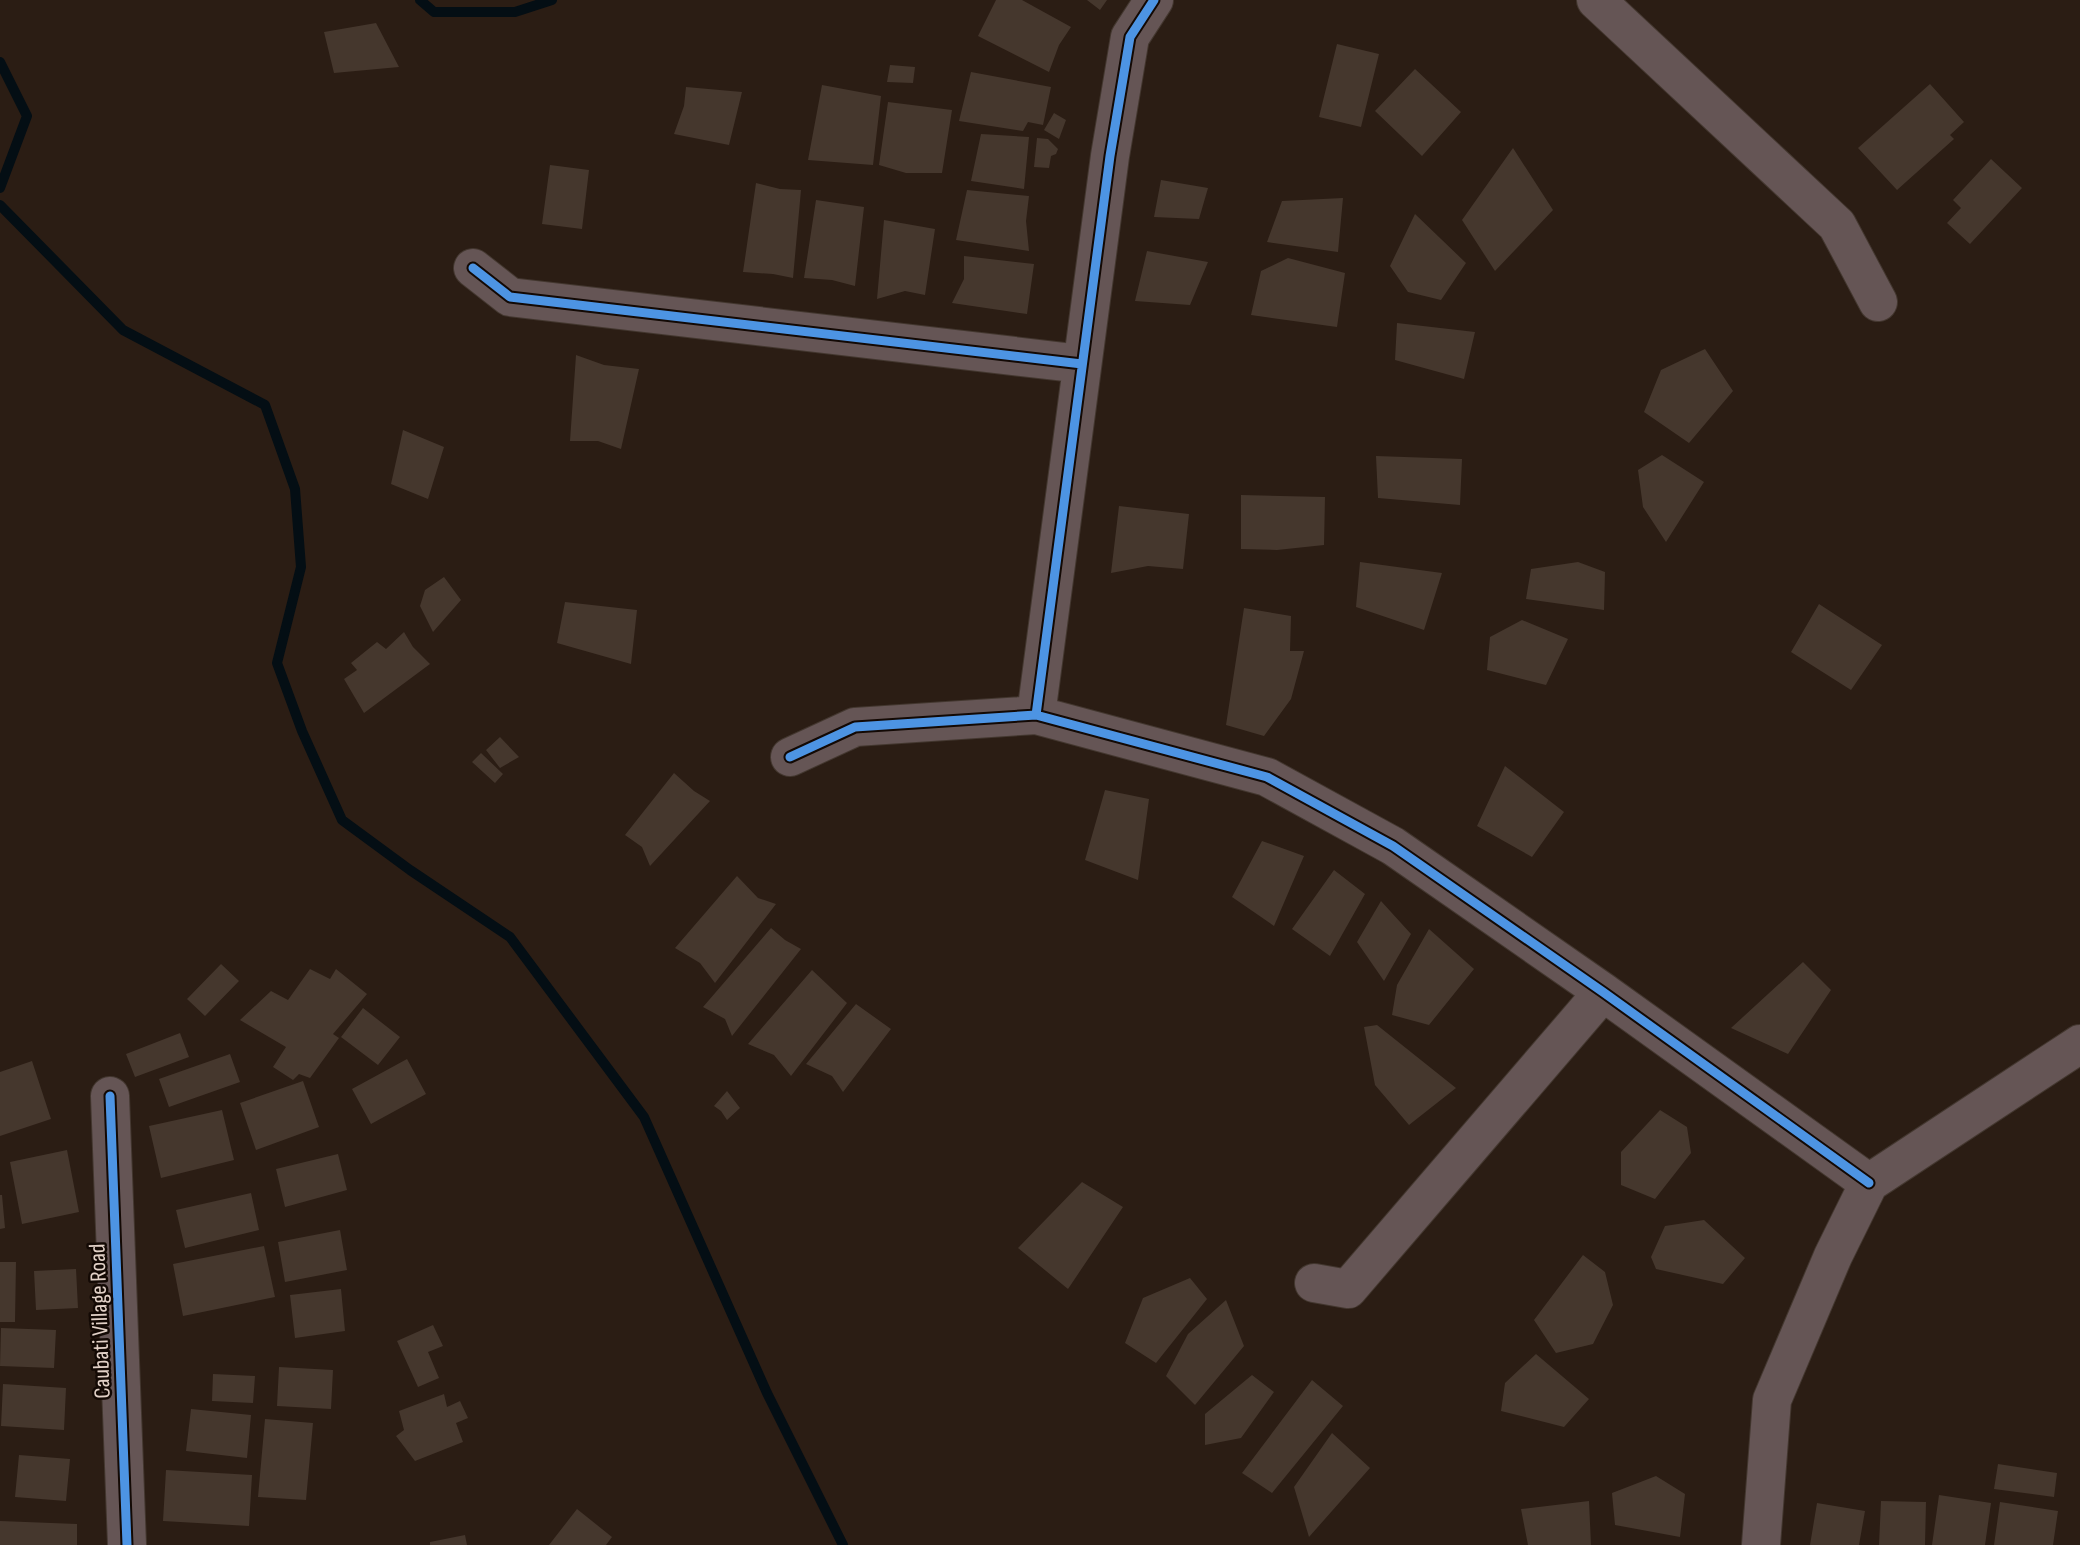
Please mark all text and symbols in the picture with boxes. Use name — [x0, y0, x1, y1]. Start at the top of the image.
street label: Caubati Village Road — [83, 1243, 117, 1399]

